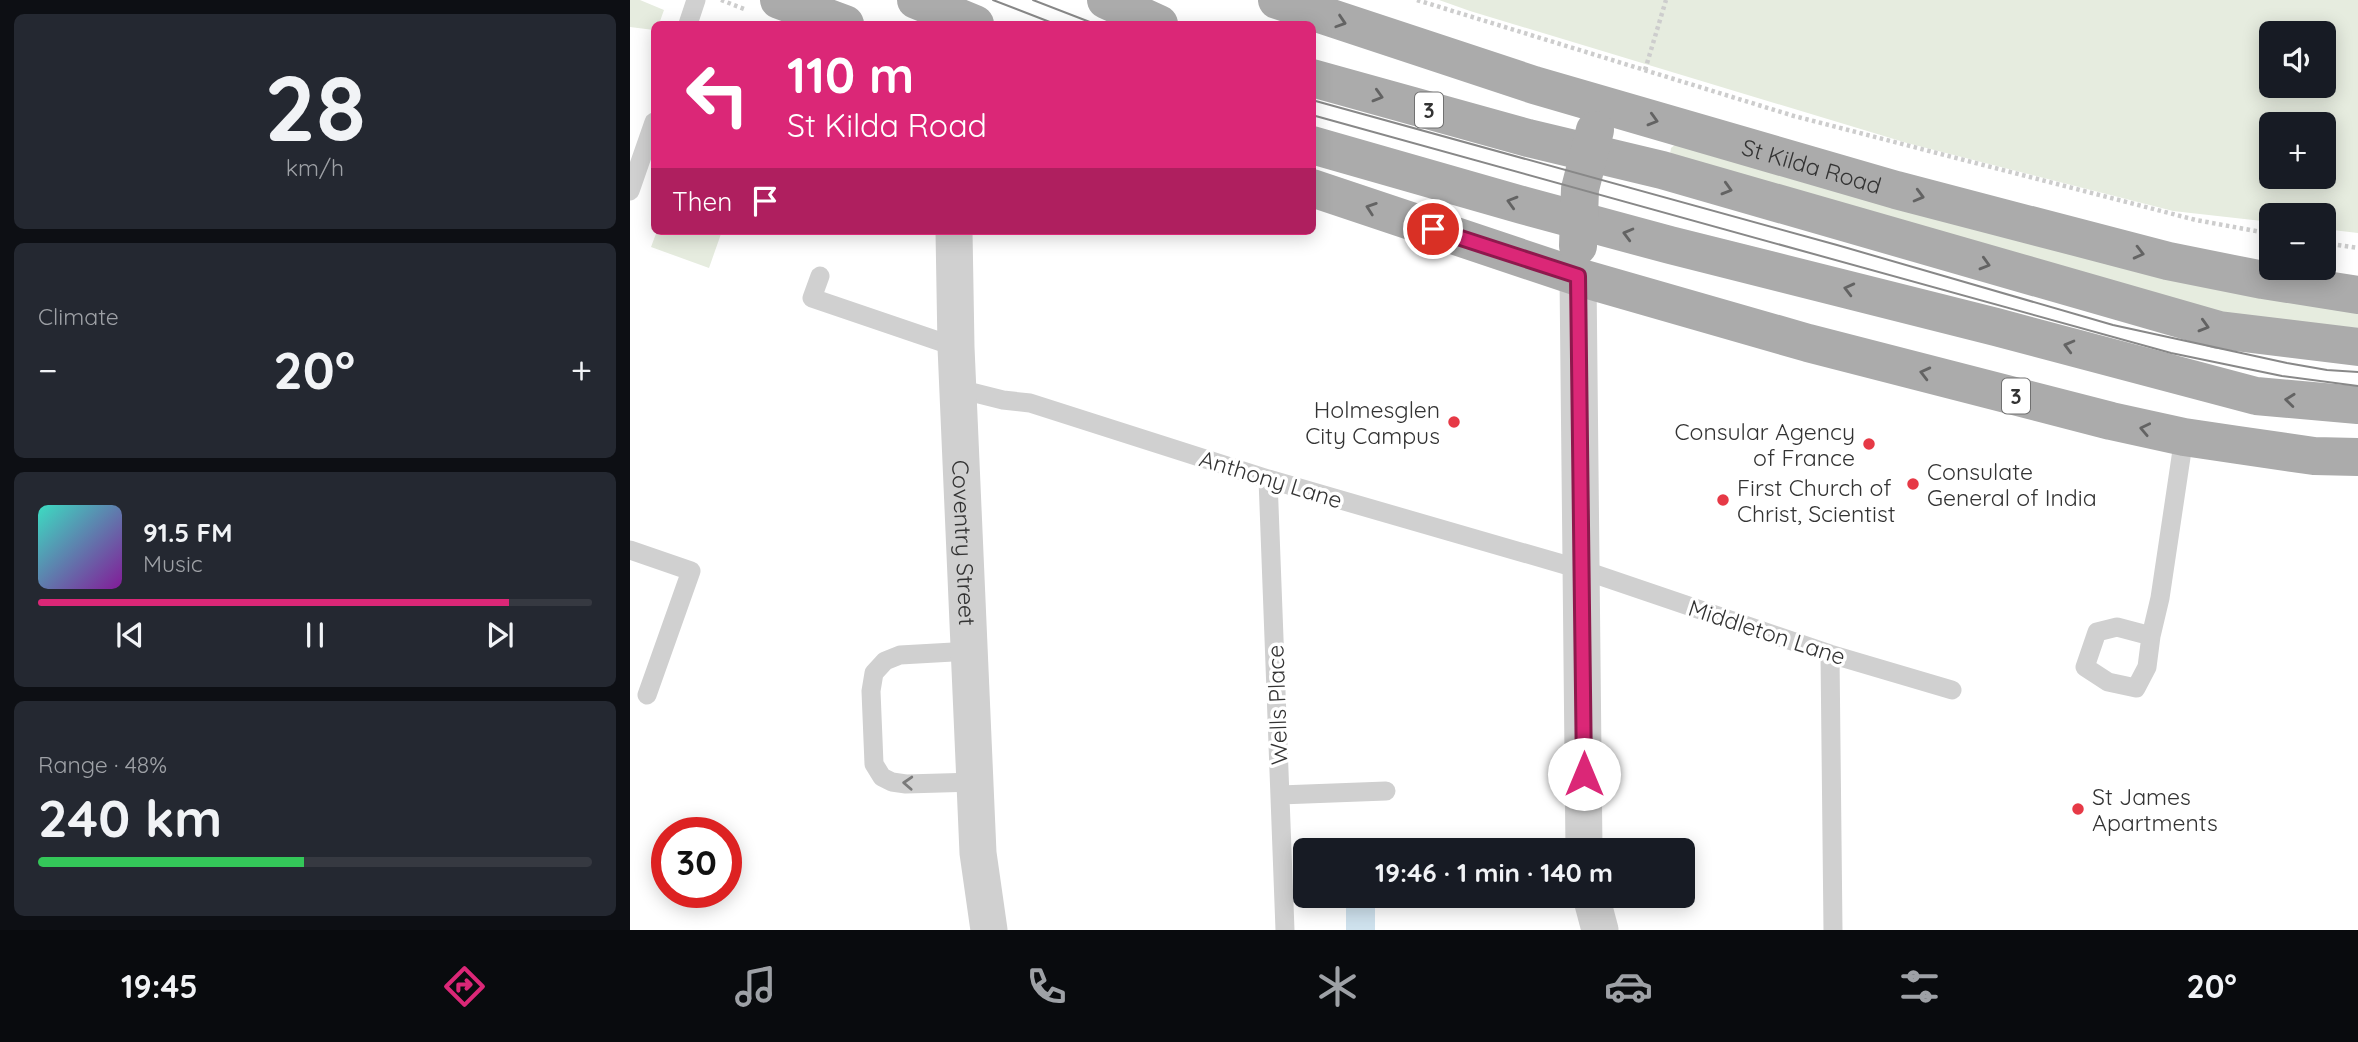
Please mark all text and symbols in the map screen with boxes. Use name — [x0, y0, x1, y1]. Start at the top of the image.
one-way arrow — [1335, 14, 1347, 28]
map controls — [2259, 21, 2336, 280]
button: sound — [2259, 21, 2336, 98]
text: 110 m — [787, 44, 914, 105]
icon: left — [672, 49, 763, 140]
text: 28 — [264, 50, 366, 164]
one-way arrow — [1372, 88, 1384, 102]
road number: 3 — [1415, 92, 1443, 128]
text: St Kilda Road — [787, 105, 987, 145]
one-way arrow — [1646, 112, 1658, 127]
button: + — [2259, 112, 2336, 189]
street label: St Kilda Road — [1739, 132, 1885, 200]
text: km/h — [286, 153, 344, 182]
one-way arrow — [1721, 181, 1733, 196]
icon: arrive — [746, 182, 784, 220]
text: Then — [672, 185, 732, 218]
one-way arrow — [1912, 188, 1924, 202]
one-way arrow — [1506, 196, 1518, 211]
pin — [1403, 199, 1463, 259]
one-way arrow — [1365, 202, 1377, 216]
button: − — [2259, 203, 2336, 280]
icon: arrive — [1414, 210, 1452, 248]
one-way arrow — [1623, 228, 1635, 242]
one-way arrow — [2133, 245, 2145, 259]
one-way arrow — [1979, 256, 1991, 271]
one-way arrow — [1843, 283, 1855, 297]
text: Climate — [38, 302, 119, 331]
one-way arrow — [2198, 318, 2210, 332]
text: 20° — [273, 337, 355, 402]
one-way arrow — [2064, 340, 2076, 354]
text: − — [38, 346, 58, 394]
text: + — [571, 346, 592, 394]
one-way arrow — [1919, 367, 1931, 381]
road number: 3 — [2002, 378, 2030, 414]
one-way arrow — [2284, 393, 2295, 408]
place label: Holmesglen City Campus — [1305, 395, 1440, 450]
marker: Holmesglen City Campus — [1446, 414, 1462, 430]
place label: Consular Agency of France — [1675, 417, 1855, 472]
one-way arrow — [2139, 422, 2151, 437]
marker: Consular Agency of France — [1861, 436, 1877, 452]
street label: Anthony Lane — [1196, 444, 1346, 514]
place label: Consulate General of India — [1927, 457, 2097, 512]
street label: Coventry Street — [946, 459, 983, 627]
place label: First Church of Christ, Scientist — [1737, 473, 1896, 528]
marker: Consulate General of India — [1905, 476, 1921, 492]
marker: First Church of Christ, Scientist — [1715, 492, 1731, 508]
text: 91.5 FM — [143, 516, 233, 549]
text: Music — [143, 549, 203, 578]
street label: Middleton Lane — [1685, 593, 1849, 671]
icon: previous — [111, 616, 149, 654]
icon: pause — [296, 616, 334, 654]
icon: next — [481, 616, 519, 654]
street label: Wells Place — [1260, 644, 1294, 766]
position arrow — [1547, 737, 1621, 811]
text: Range · 48% — [38, 750, 167, 779]
one-way arrow — [902, 776, 913, 791]
place label: St James Apartments — [2092, 782, 2218, 837]
text: 240 km — [38, 785, 222, 850]
marker: St James Apartments — [2070, 801, 2086, 817]
speed limit sign: 30 — [651, 817, 742, 908]
text: 19:46 · 1 min · 140 m — [1375, 856, 1613, 889]
icon: directions — [440, 962, 489, 1011]
icon: music — [731, 962, 780, 1011]
icon: phone — [1022, 962, 1071, 1011]
icon: climate — [1313, 962, 1362, 1011]
icon: car — [1604, 962, 1653, 1011]
icon: filters — [1895, 962, 1944, 1011]
text: 19:45 — [121, 966, 198, 1006]
text: 20° — [2186, 966, 2237, 1006]

